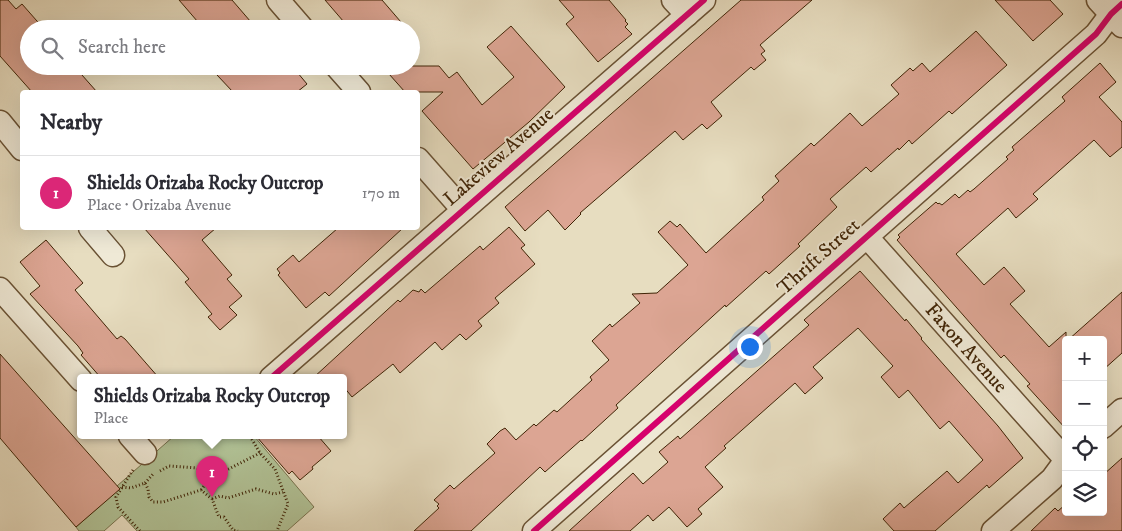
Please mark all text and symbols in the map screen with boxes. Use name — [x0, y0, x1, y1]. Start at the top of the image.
search box — [20, 20, 420, 75]
icon: search — [38, 34, 66, 62]
text: Search here — [78, 36, 166, 59]
street label: Lakeview Avenue — [439, 102, 559, 212]
text: Nearby — [40, 110, 102, 136]
text: Shields Orizaba Rocky Outcrop — [87, 172, 323, 195]
text: 1 — [53, 183, 59, 203]
text: 170 m — [362, 183, 400, 203]
text: Place · Orizaba Avenue — [87, 195, 231, 215]
street label: Thrift Street — [773, 213, 865, 301]
street label: Faxon Avenue — [920, 298, 1013, 398]
your location — [737, 334, 763, 360]
map controls — [1062, 336, 1107, 516]
button: + — [1062, 336, 1107, 381]
popup — [77, 374, 347, 439]
button: − — [1062, 381, 1107, 426]
text: Shields Orizaba Rocky Outcrop — [94, 385, 330, 408]
text: Place — [94, 408, 128, 428]
button: locate — [1062, 426, 1107, 471]
pin: 1 — [196, 456, 228, 497]
button: layers — [1062, 471, 1107, 516]

